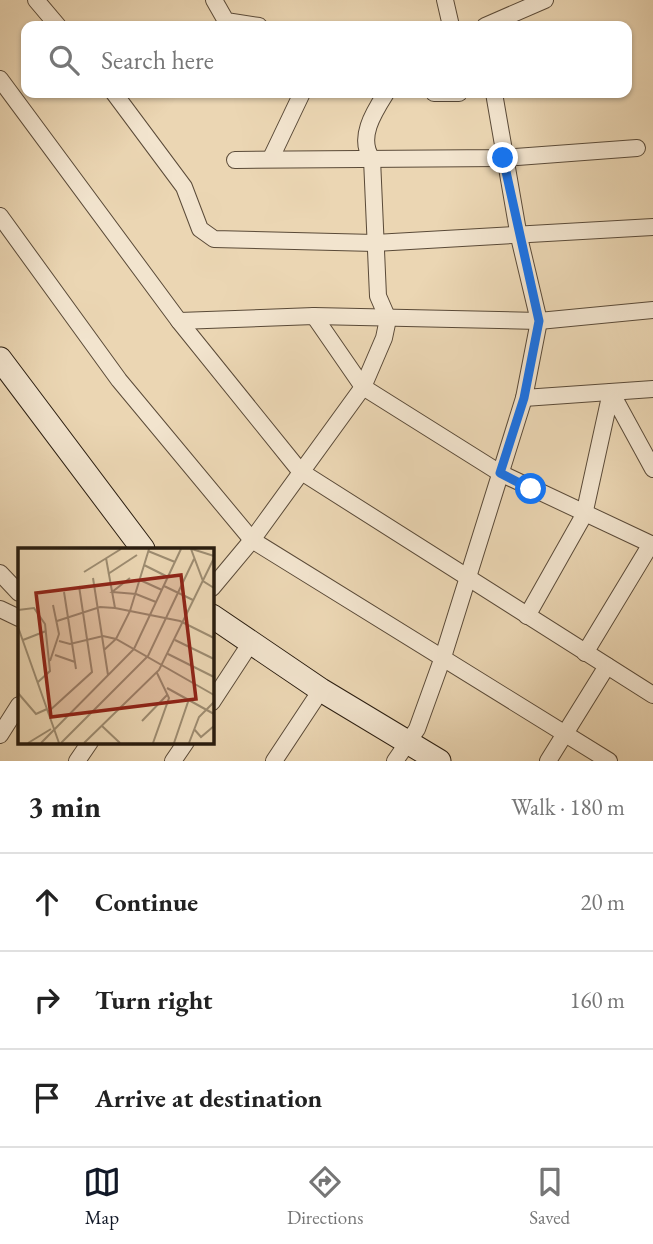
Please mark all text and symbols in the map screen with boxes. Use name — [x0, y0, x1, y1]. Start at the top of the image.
search box — [21, 21, 632, 98]
icon: search — [45, 41, 83, 79]
text: Search here — [101, 43, 214, 77]
route end — [487, 142, 518, 173]
route start — [515, 473, 546, 504]
inset map — [18, 548, 214, 744]
text: 3 min — [28, 787, 101, 826]
text: Walk · 180 m — [511, 792, 625, 822]
icon: ahead — [28, 883, 66, 921]
text: Continue — [95, 885, 198, 919]
text: 20 m — [580, 887, 625, 917]
icon: right — [28, 981, 66, 1019]
text: Turn right — [95, 983, 213, 1017]
text: 160 m — [569, 985, 625, 1015]
icon: arrive — [28, 1079, 66, 1117]
text: Arrive at destination — [95, 1081, 322, 1115]
tab: Map — [83, 1163, 121, 1230]
tab: Directions — [287, 1163, 363, 1230]
tab: Saved — [529, 1163, 570, 1230]

